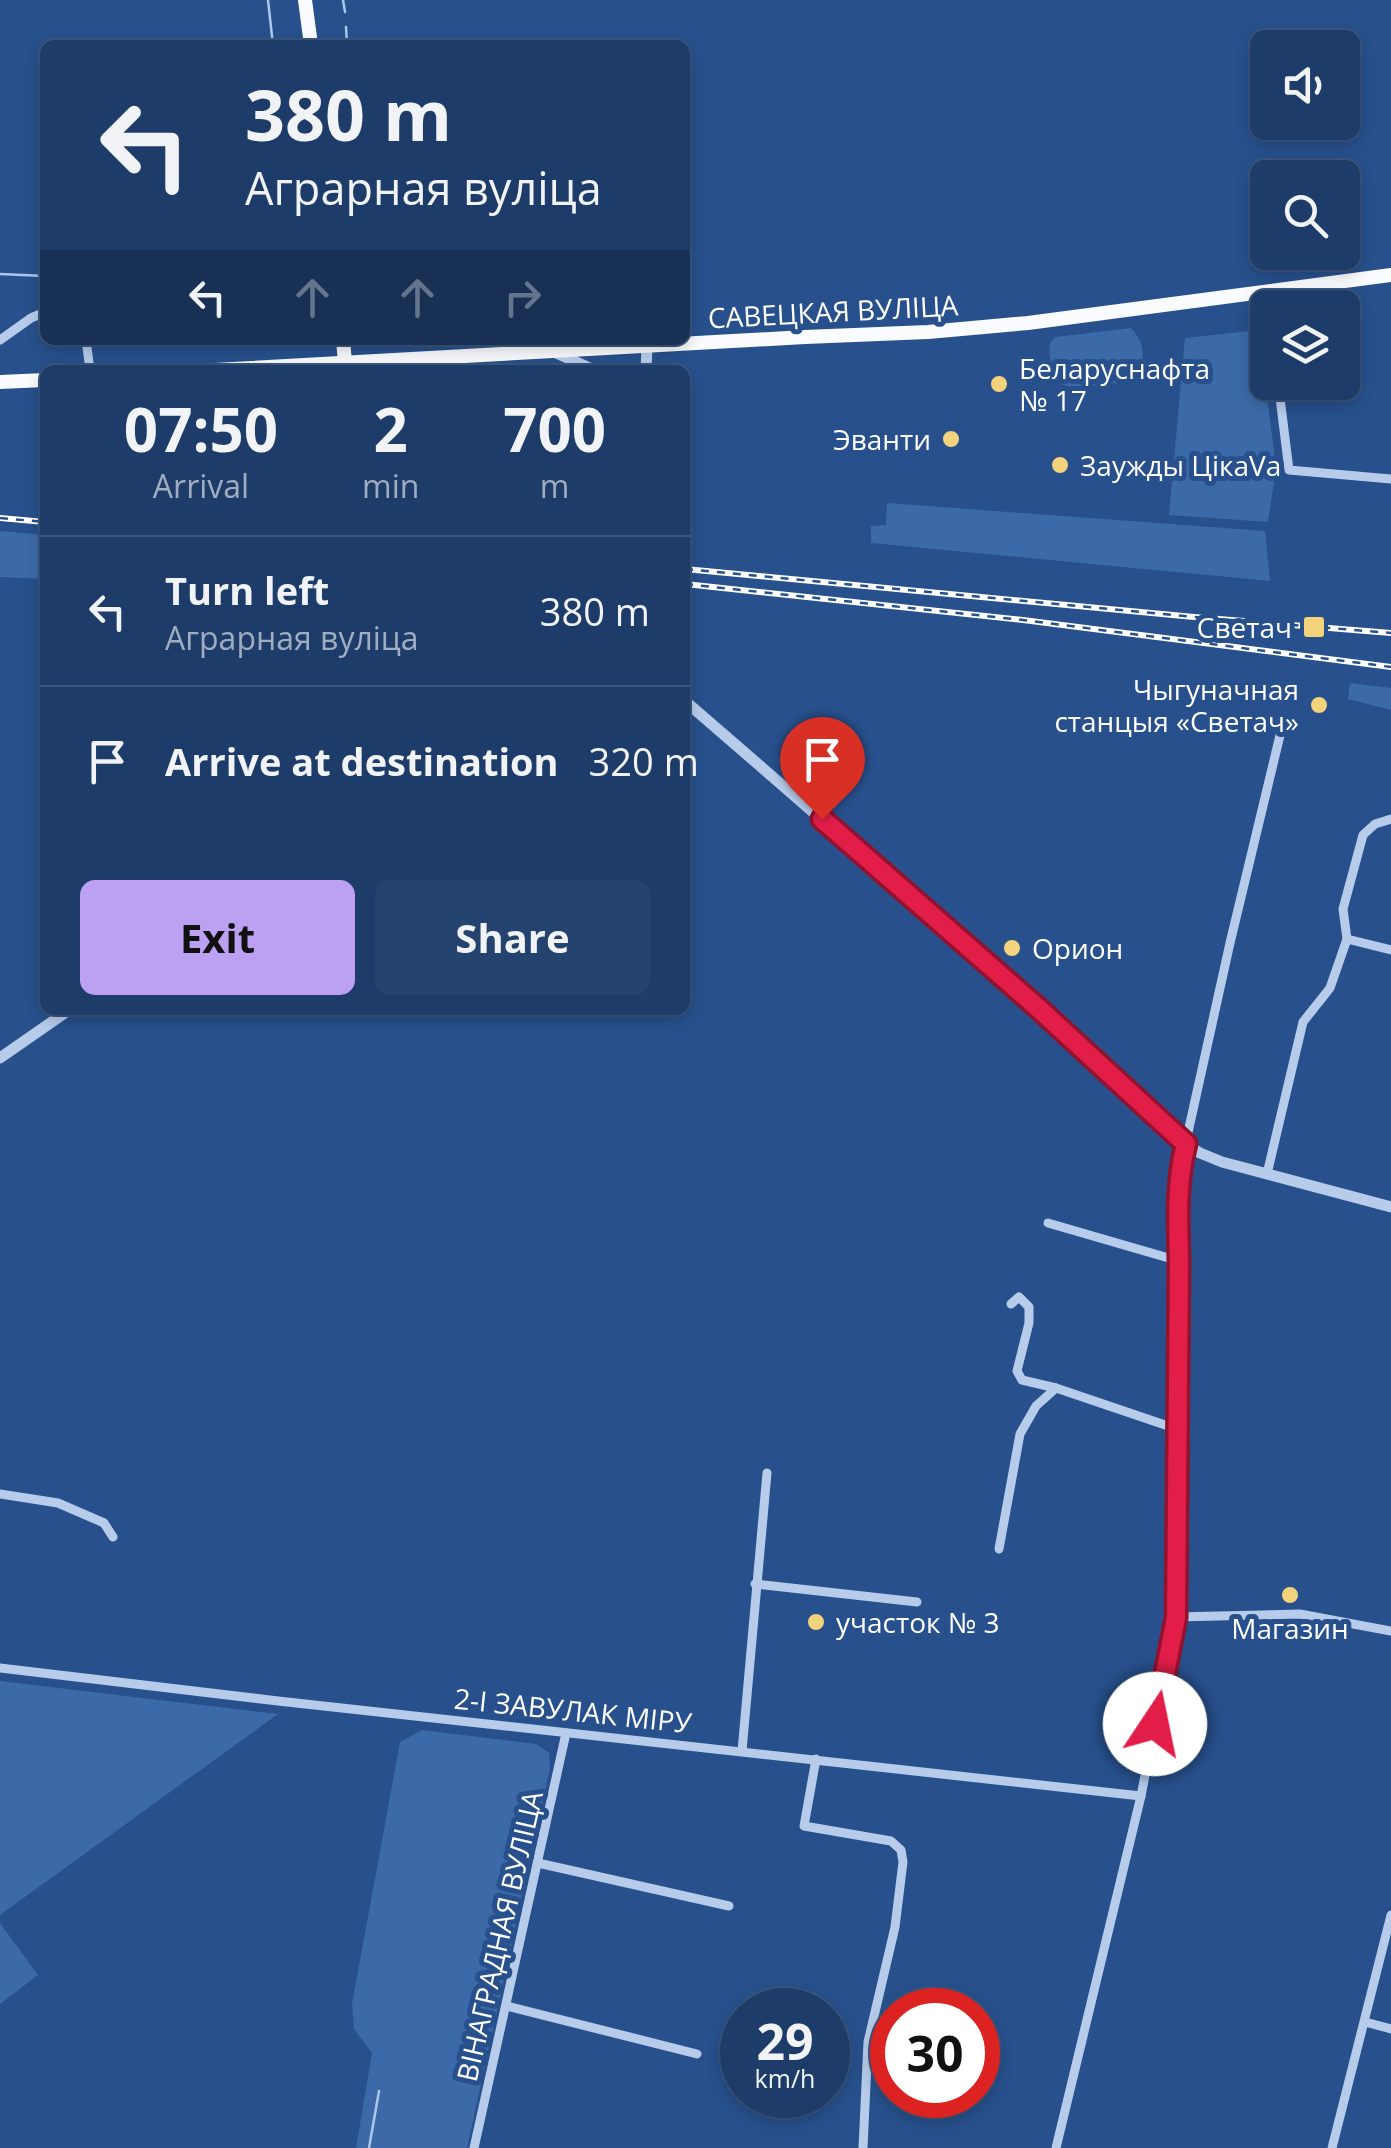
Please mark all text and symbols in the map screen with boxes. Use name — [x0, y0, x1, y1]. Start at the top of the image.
map controls — [1250, 30, 1360, 400]
button: sound — [1250, 30, 1360, 140]
text: 380 m — [245, 66, 452, 162]
icon: left — [80, 80, 210, 210]
text: Аграрная вуліца — [245, 157, 602, 218]
button: search — [1250, 160, 1360, 270]
icon: left — [180, 270, 235, 325]
icon: ahead — [285, 270, 340, 325]
icon: ahead — [390, 270, 445, 325]
icon: right — [495, 270, 550, 325]
street label: САВЕЦКАЯ ВУЛІЦА — [707, 285, 959, 337]
button: layers — [1250, 290, 1360, 400]
place label: Беларуснафта № 17 — [1019, 349, 1210, 419]
marker: Беларуснафта № 17 — [988, 373, 1010, 395]
text: 07:50 — [124, 388, 278, 470]
text: 2 — [374, 388, 408, 470]
text: 700 — [503, 388, 606, 470]
place label: Эванти — [833, 420, 931, 458]
marker: Эванти — [940, 428, 962, 450]
place label: Заужды ЦікаVа — [1080, 446, 1281, 484]
marker: Заужды ЦікаVа — [1049, 454, 1071, 476]
text: Arrival — [153, 464, 249, 507]
text: min — [362, 464, 419, 507]
text: m — [540, 464, 569, 507]
text: Turn left — [165, 564, 329, 616]
icon: left — [80, 584, 135, 639]
text: 380 m — [540, 585, 650, 637]
place label: Светач — [1197, 608, 1292, 646]
marker: Светач — [1301, 614, 1327, 640]
text: Аграрная вуліца — [165, 616, 419, 659]
place label: Чыгуначная станцыя «Светач» — [1054, 670, 1299, 740]
marker: Чыгуначная станцыя «Светач» — [1308, 694, 1330, 716]
pin — [780, 717, 865, 820]
icon: arrive — [795, 732, 850, 787]
icon: arrive — [80, 734, 135, 789]
text: Arrive at destination — [165, 735, 559, 787]
text: 320 m — [589, 735, 699, 787]
button: Exit — [80, 880, 355, 995]
button: Share — [375, 880, 650, 995]
place label: Орион — [1032, 929, 1123, 967]
marker: Орион — [1001, 937, 1023, 959]
marker: Магазин — [1279, 1584, 1301, 1606]
place label: участок № 3 — [836, 1603, 1000, 1641]
place label: Магазин — [1231, 1609, 1349, 1647]
marker: участок № 3 — [805, 1611, 827, 1633]
position arrow — [1103, 1672, 1207, 1776]
street label: 2-І ЗАВУЛАК МІРУ — [452, 1679, 694, 1741]
street label: ВІНАГРАДНАЯ ВУЛІЦА — [447, 1787, 551, 2085]
speed limit sign: 30 — [870, 1988, 1000, 2118]
text: 29 — [756, 2007, 814, 2075]
text: km/h — [755, 2061, 815, 2095]

